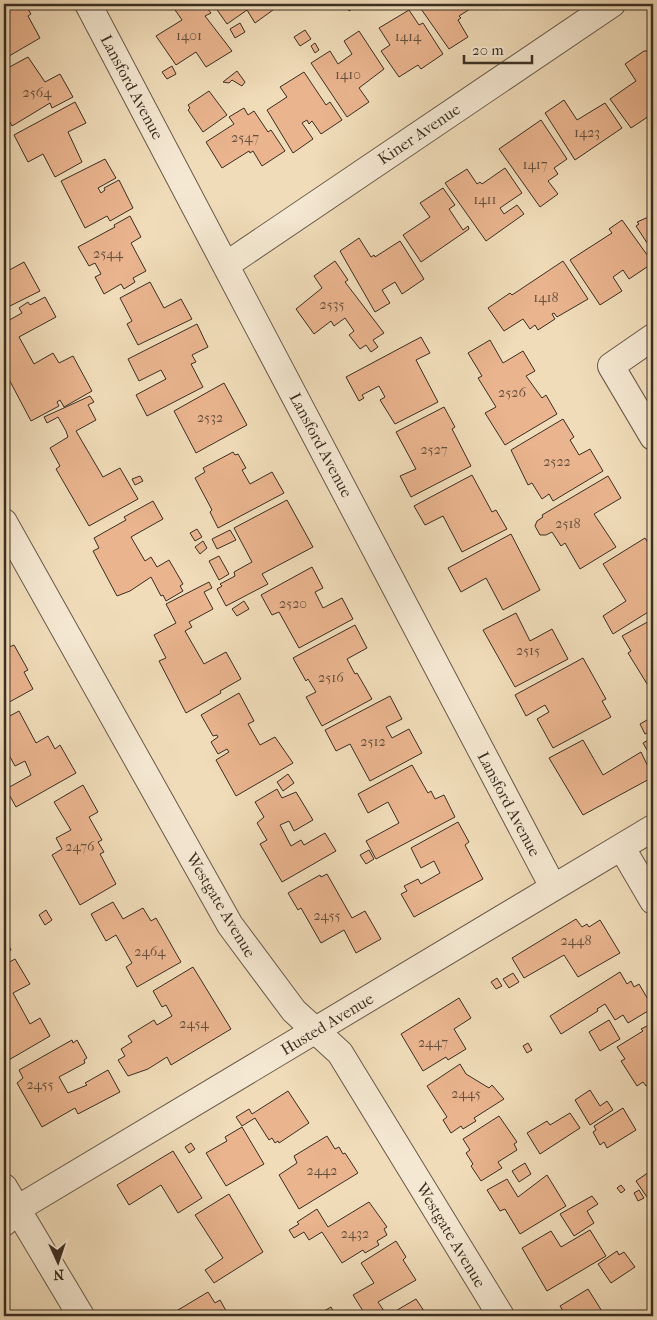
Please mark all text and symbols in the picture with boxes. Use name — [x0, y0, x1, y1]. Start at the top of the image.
house number: 1401 — [176, 27, 202, 44]
house number: 1414 — [395, 28, 422, 45]
street label: Lansford Avenue — [96, 31, 168, 143]
scale bar — [464, 32, 532, 64]
text: 20 m — [472, 41, 504, 59]
house number: 1410 — [335, 66, 361, 83]
house number: 2564 — [22, 84, 52, 101]
street label: Kiner Avenue — [374, 99, 464, 169]
house number: 1423 — [574, 124, 600, 141]
house number: 2547 — [231, 129, 259, 146]
house number: 1417 — [522, 156, 548, 173]
house number: 1411 — [473, 191, 497, 208]
house number: 2544 — [93, 245, 124, 262]
house number: 1418 — [533, 289, 559, 306]
house number: 2535 — [319, 296, 345, 313]
house number: 2526 — [498, 384, 526, 401]
street label: Lansford Avenue — [285, 389, 357, 501]
house number: 2532 — [197, 409, 223, 426]
house number: 2527 — [420, 441, 448, 458]
house number: 2522 — [543, 453, 571, 470]
house number: 2518 — [555, 515, 581, 532]
house number: 2520 — [279, 595, 307, 612]
house number: 2515 — [516, 642, 540, 659]
house number: 2516 — [318, 669, 344, 686]
house number: 2512 — [360, 733, 386, 750]
street label: Lansford Avenue — [473, 748, 545, 860]
house number: 2476 — [65, 838, 95, 855]
street label: Westgate Avenue — [182, 848, 260, 961]
house number: 2455 — [313, 907, 341, 924]
house number: 2448 — [561, 932, 591, 949]
house number: 2464 — [134, 943, 166, 960]
street label: Husted Avenue — [277, 989, 377, 1059]
house number: 2454 — [179, 1015, 209, 1032]
house number: 2447 — [418, 1034, 448, 1051]
house number: 2455 — [26, 1076, 54, 1093]
house number: 2445 — [451, 1085, 481, 1102]
house number: 2442 — [306, 1162, 338, 1179]
street label: Westgate Avenue — [412, 1178, 490, 1291]
house number: 2432 — [341, 1225, 369, 1242]
north arrow — [32, 1238, 82, 1288]
text: N — [53, 1266, 64, 1283]

